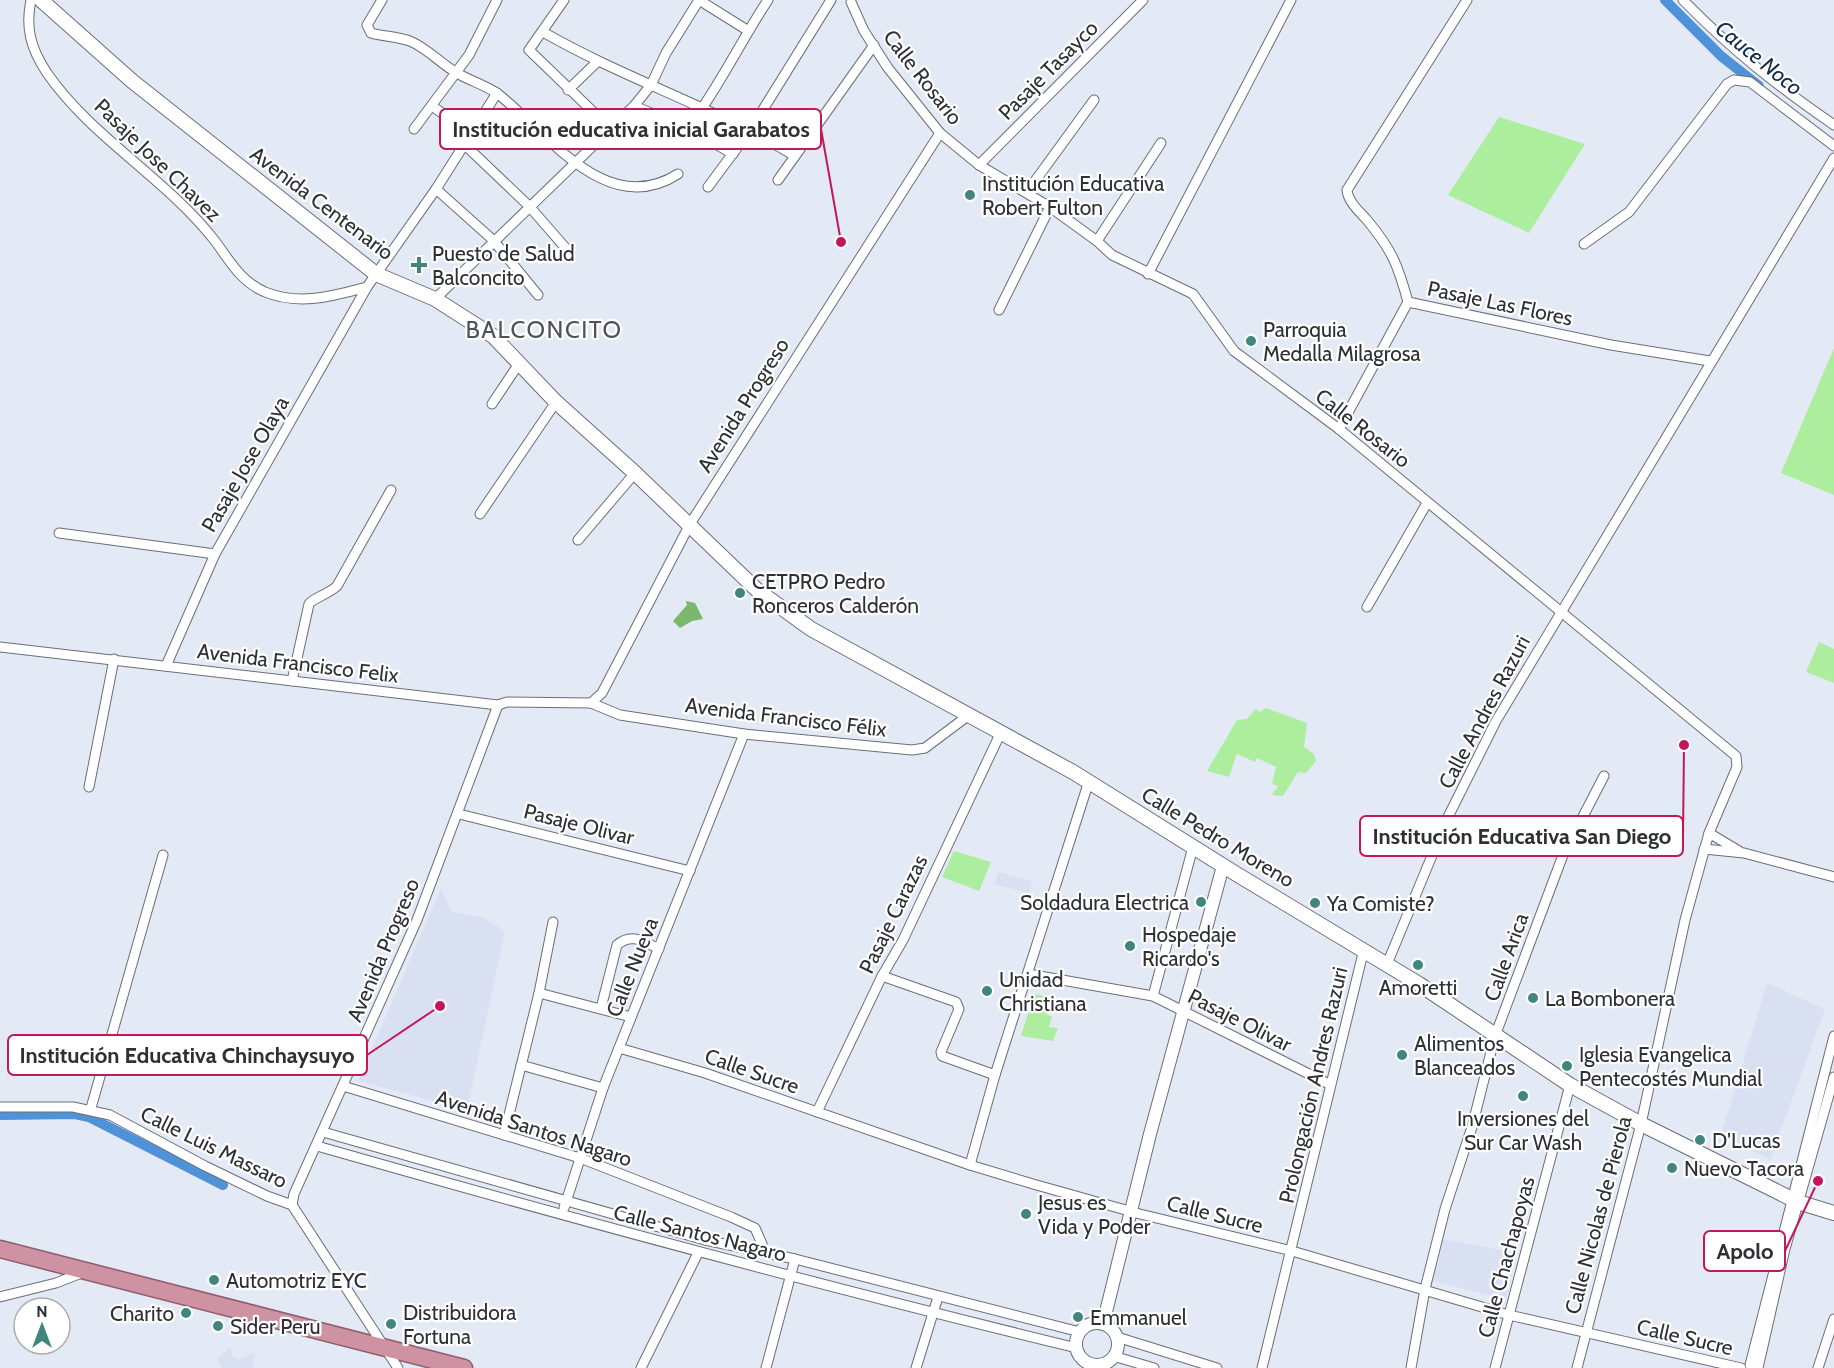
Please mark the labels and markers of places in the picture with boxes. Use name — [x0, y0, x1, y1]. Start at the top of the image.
callout: Institución educativa inicial Garabatos — [440, 109, 821, 149]
place label: Institución Educativa Robert Fulton — [982, 171, 1164, 220]
marker: Institución Educativa Robert Fulton — [963, 188, 977, 202]
place label: Puesto de Salud Balconcito — [432, 241, 575, 290]
marker: Puesto de Salud Balconcito — [410, 256, 428, 274]
place label: Parroquia Medalla Milagrosa — [1263, 317, 1420, 366]
marker: Parroquia Medalla Milagrosa — [1244, 334, 1258, 348]
place label: CETPRO Pedro Ronceros Calderón — [752, 569, 919, 618]
marker: CETPRO Pedro Ronceros Calderón — [733, 586, 747, 600]
callout: Institución Educativa San Diego — [1360, 816, 1683, 856]
place label: Soldadura Electrica — [1020, 890, 1189, 915]
place label: Ya Comiste? — [1326, 891, 1435, 916]
marker: Soldadura Electrica — [1194, 895, 1208, 909]
marker: Ya Comiste? — [1308, 896, 1322, 910]
place label: Hospedaje Ricardo's — [1142, 922, 1236, 971]
marker: Hospedaje Ricardo's — [1123, 939, 1137, 953]
marker: Amoretti — [1411, 958, 1425, 972]
place label: Unidad Christiana — [999, 967, 1087, 1016]
place label: Amoretti — [1379, 975, 1457, 1000]
marker: Unidad Christiana — [980, 984, 994, 998]
place label: La Bombonera — [1545, 986, 1675, 1011]
marker: La Bombonera — [1526, 991, 1540, 1005]
place label: Alimentos Blanceados — [1414, 1031, 1516, 1080]
callout: Institución Educativa Chinchaysuyo — [8, 1035, 367, 1075]
place label: Iglesia Evangelica Pentecostés Mundial — [1579, 1042, 1762, 1091]
marker: Alimentos Blanceados — [1395, 1048, 1409, 1062]
marker: Iglesia Evangelica Pentecostés Mundial — [1560, 1059, 1574, 1073]
marker: Inversiones del Sur Car Wash — [1516, 1089, 1530, 1103]
place label: Inversiones del Sur Car Wash — [1457, 1106, 1589, 1155]
place label: D'Lucas — [1712, 1128, 1781, 1153]
marker: D'Lucas — [1693, 1133, 1707, 1147]
place label: Nuevo Tacora — [1684, 1156, 1804, 1181]
marker: Nuevo Tacora — [1665, 1161, 1679, 1175]
place label: Jesus es Vida y Poder — [1037, 1190, 1151, 1239]
marker: Jesus es Vida y Poder — [1019, 1207, 1033, 1221]
callout: Apolo — [1704, 1231, 1785, 1271]
place label: Automotriz EYC — [226, 1268, 367, 1293]
marker: Automotriz EYC — [207, 1273, 221, 1287]
place label: Distribuidora Fortuna — [403, 1300, 516, 1349]
place label: Charito — [110, 1301, 174, 1326]
place label: Emmanuel — [1090, 1305, 1187, 1330]
marker: Charito — [179, 1306, 193, 1320]
marker: Emmanuel — [1071, 1310, 1085, 1324]
place label: Sider Peru — [230, 1314, 321, 1339]
marker: Distribuidora Fortuna — [384, 1317, 398, 1331]
marker: Sider Peru — [211, 1319, 225, 1333]

